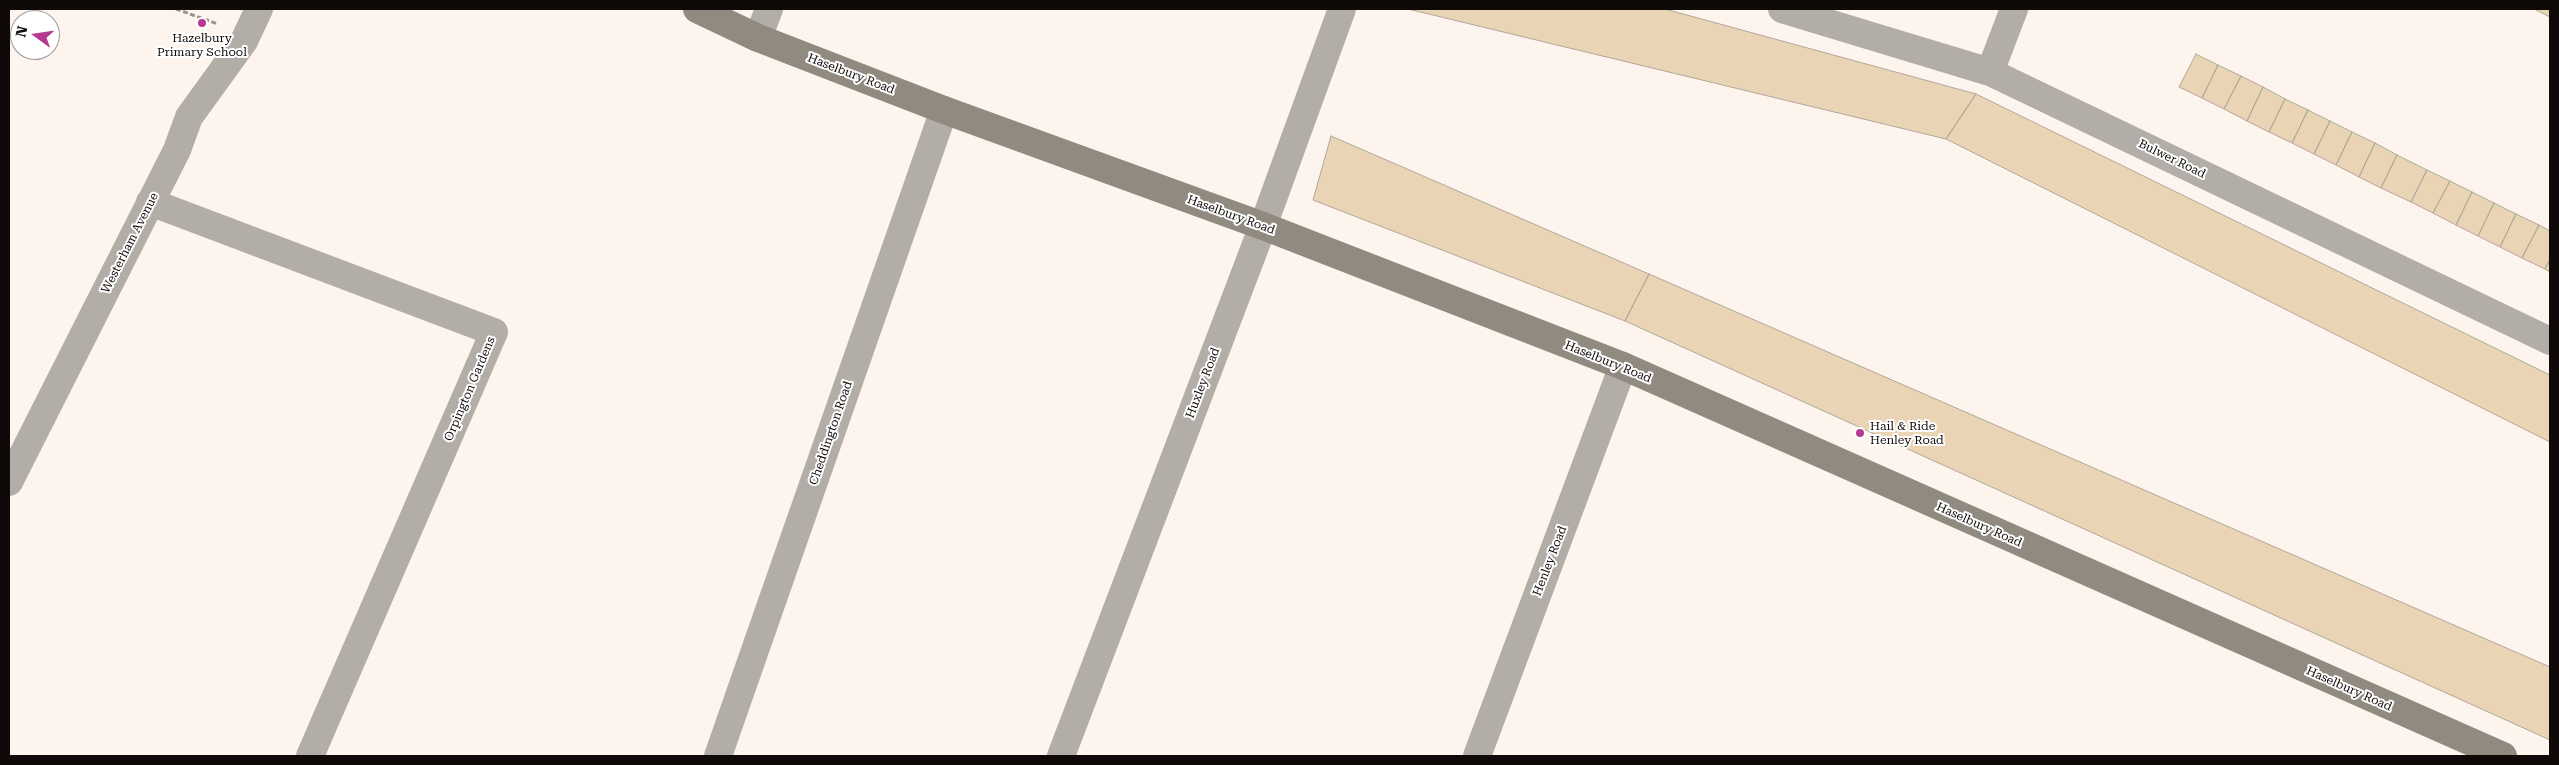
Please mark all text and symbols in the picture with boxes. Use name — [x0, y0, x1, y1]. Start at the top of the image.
north arrow — [10, 10, 60, 60]
marker: Hazelbury Primary School — [196, 17, 208, 29]
text: N — [12, 24, 30, 39]
place label: Hazelbury Primary School — [157, 31, 247, 59]
street label: Haselbury Road — [805, 51, 897, 97]
street label: Bulwer Road — [2136, 137, 2208, 181]
street label: Westerham Avenue — [98, 190, 162, 296]
street label: Haselbury Road — [1185, 192, 1277, 238]
street label: Orpington Gardens — [442, 335, 498, 443]
street label: Haselbury Road — [1563, 338, 1653, 386]
street label: Huxley Road — [1183, 346, 1223, 420]
street label: Cheddington Road — [806, 379, 856, 487]
place label: Hail & Ride Henley Road — [1870, 419, 1944, 447]
marker: Hail & Ride Henley Road — [1854, 427, 1866, 439]
street label: Haselbury Road — [1934, 500, 2024, 550]
street label: Henley Road — [1530, 524, 1570, 598]
street label: Haselbury Road — [2304, 664, 2394, 714]

